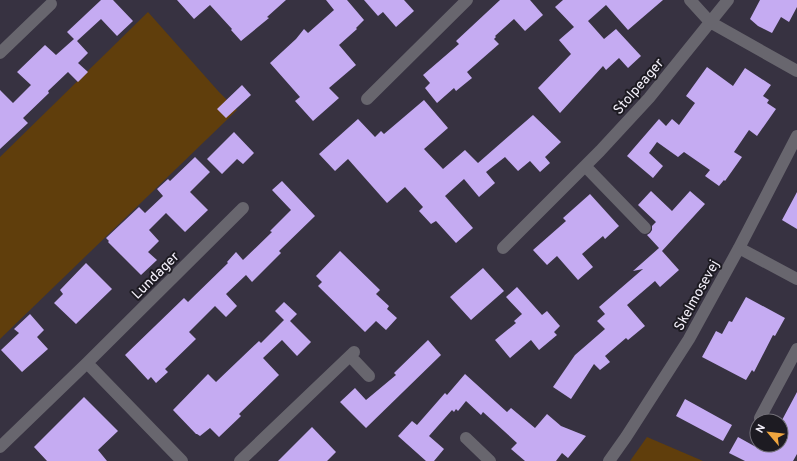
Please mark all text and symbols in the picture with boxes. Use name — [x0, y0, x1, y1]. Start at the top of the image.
street label: Stolpeager — [610, 55, 669, 119]
street label: Lundager — [129, 248, 184, 303]
street label: Skelmosevej — [671, 257, 724, 334]
north arrow — [749, 413, 789, 453]
text: N — [753, 422, 769, 436]

